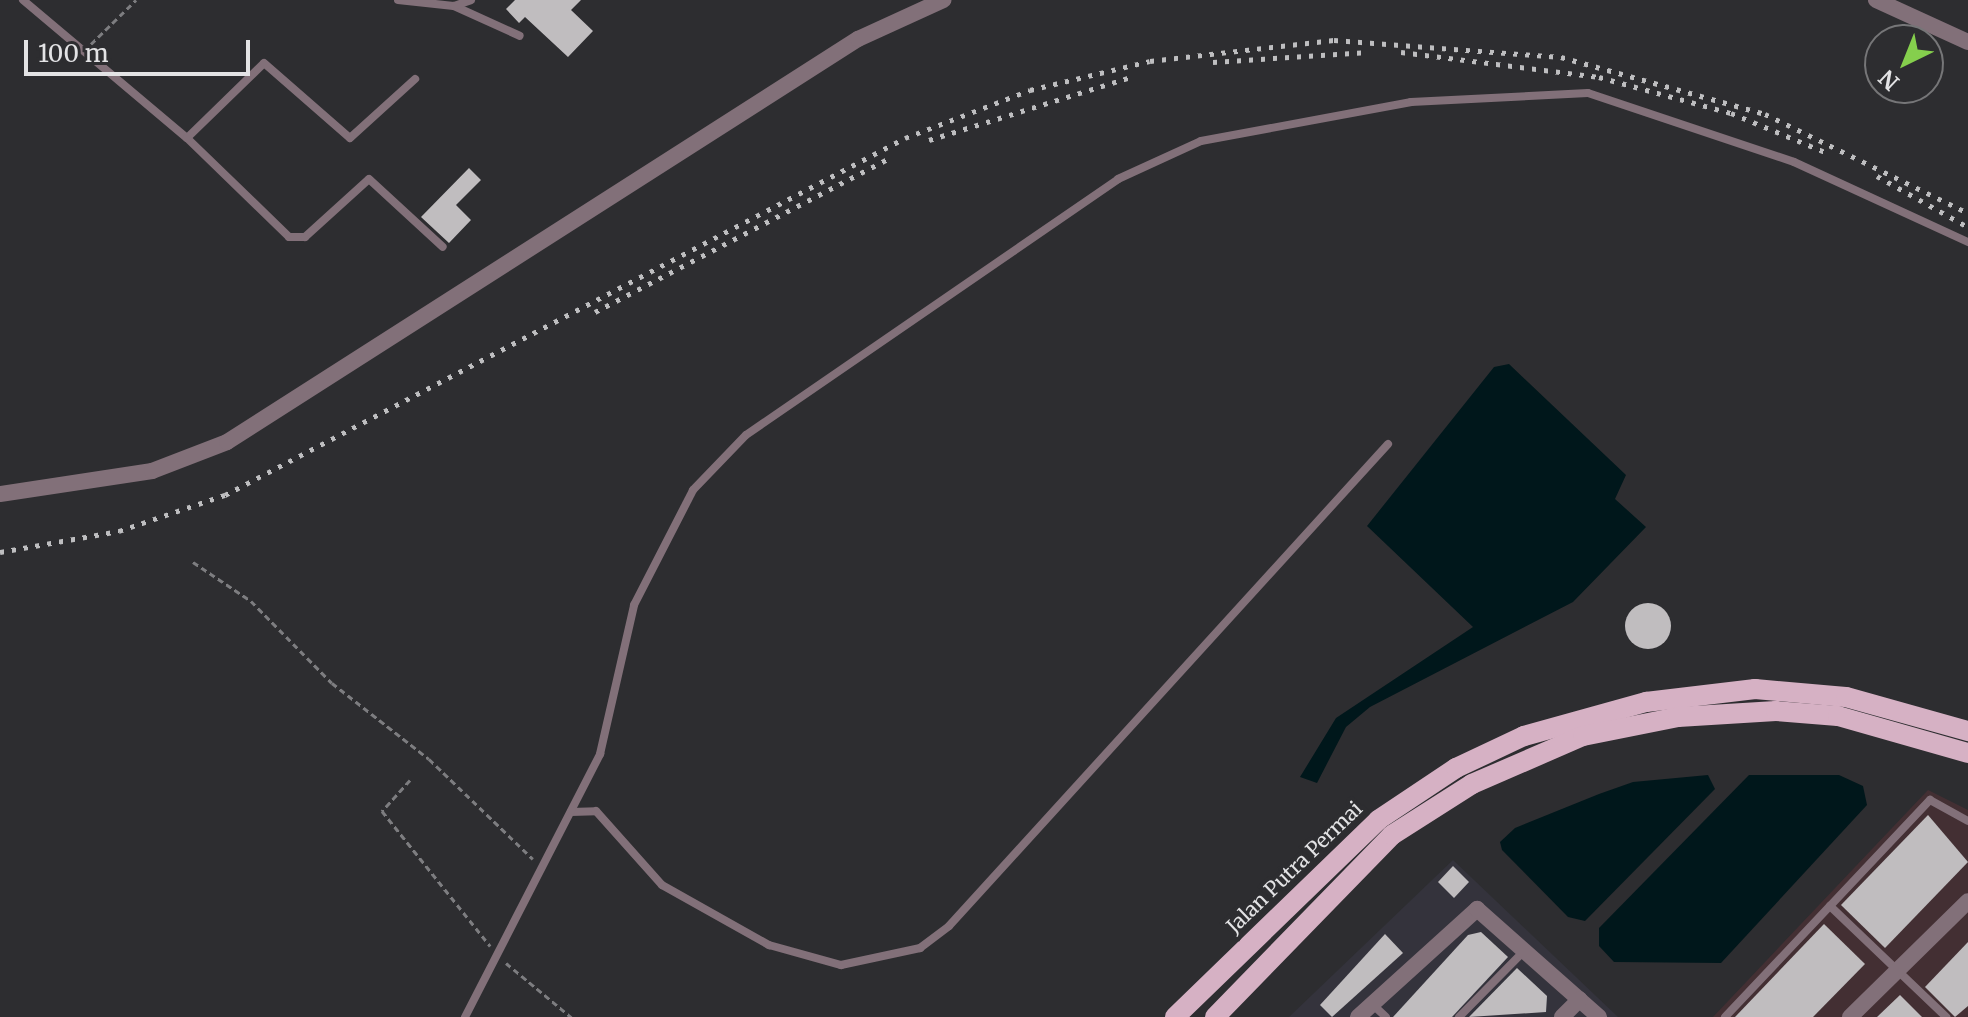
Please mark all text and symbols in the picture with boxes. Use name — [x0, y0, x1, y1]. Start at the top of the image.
scale bar — [28, 24, 254, 74]
north arrow — [1864, 24, 1944, 104]
text: 100 m — [38, 38, 108, 69]
text: N — [1873, 64, 1905, 96]
street label: Jalan Putra Permai — [1221, 796, 1367, 938]

